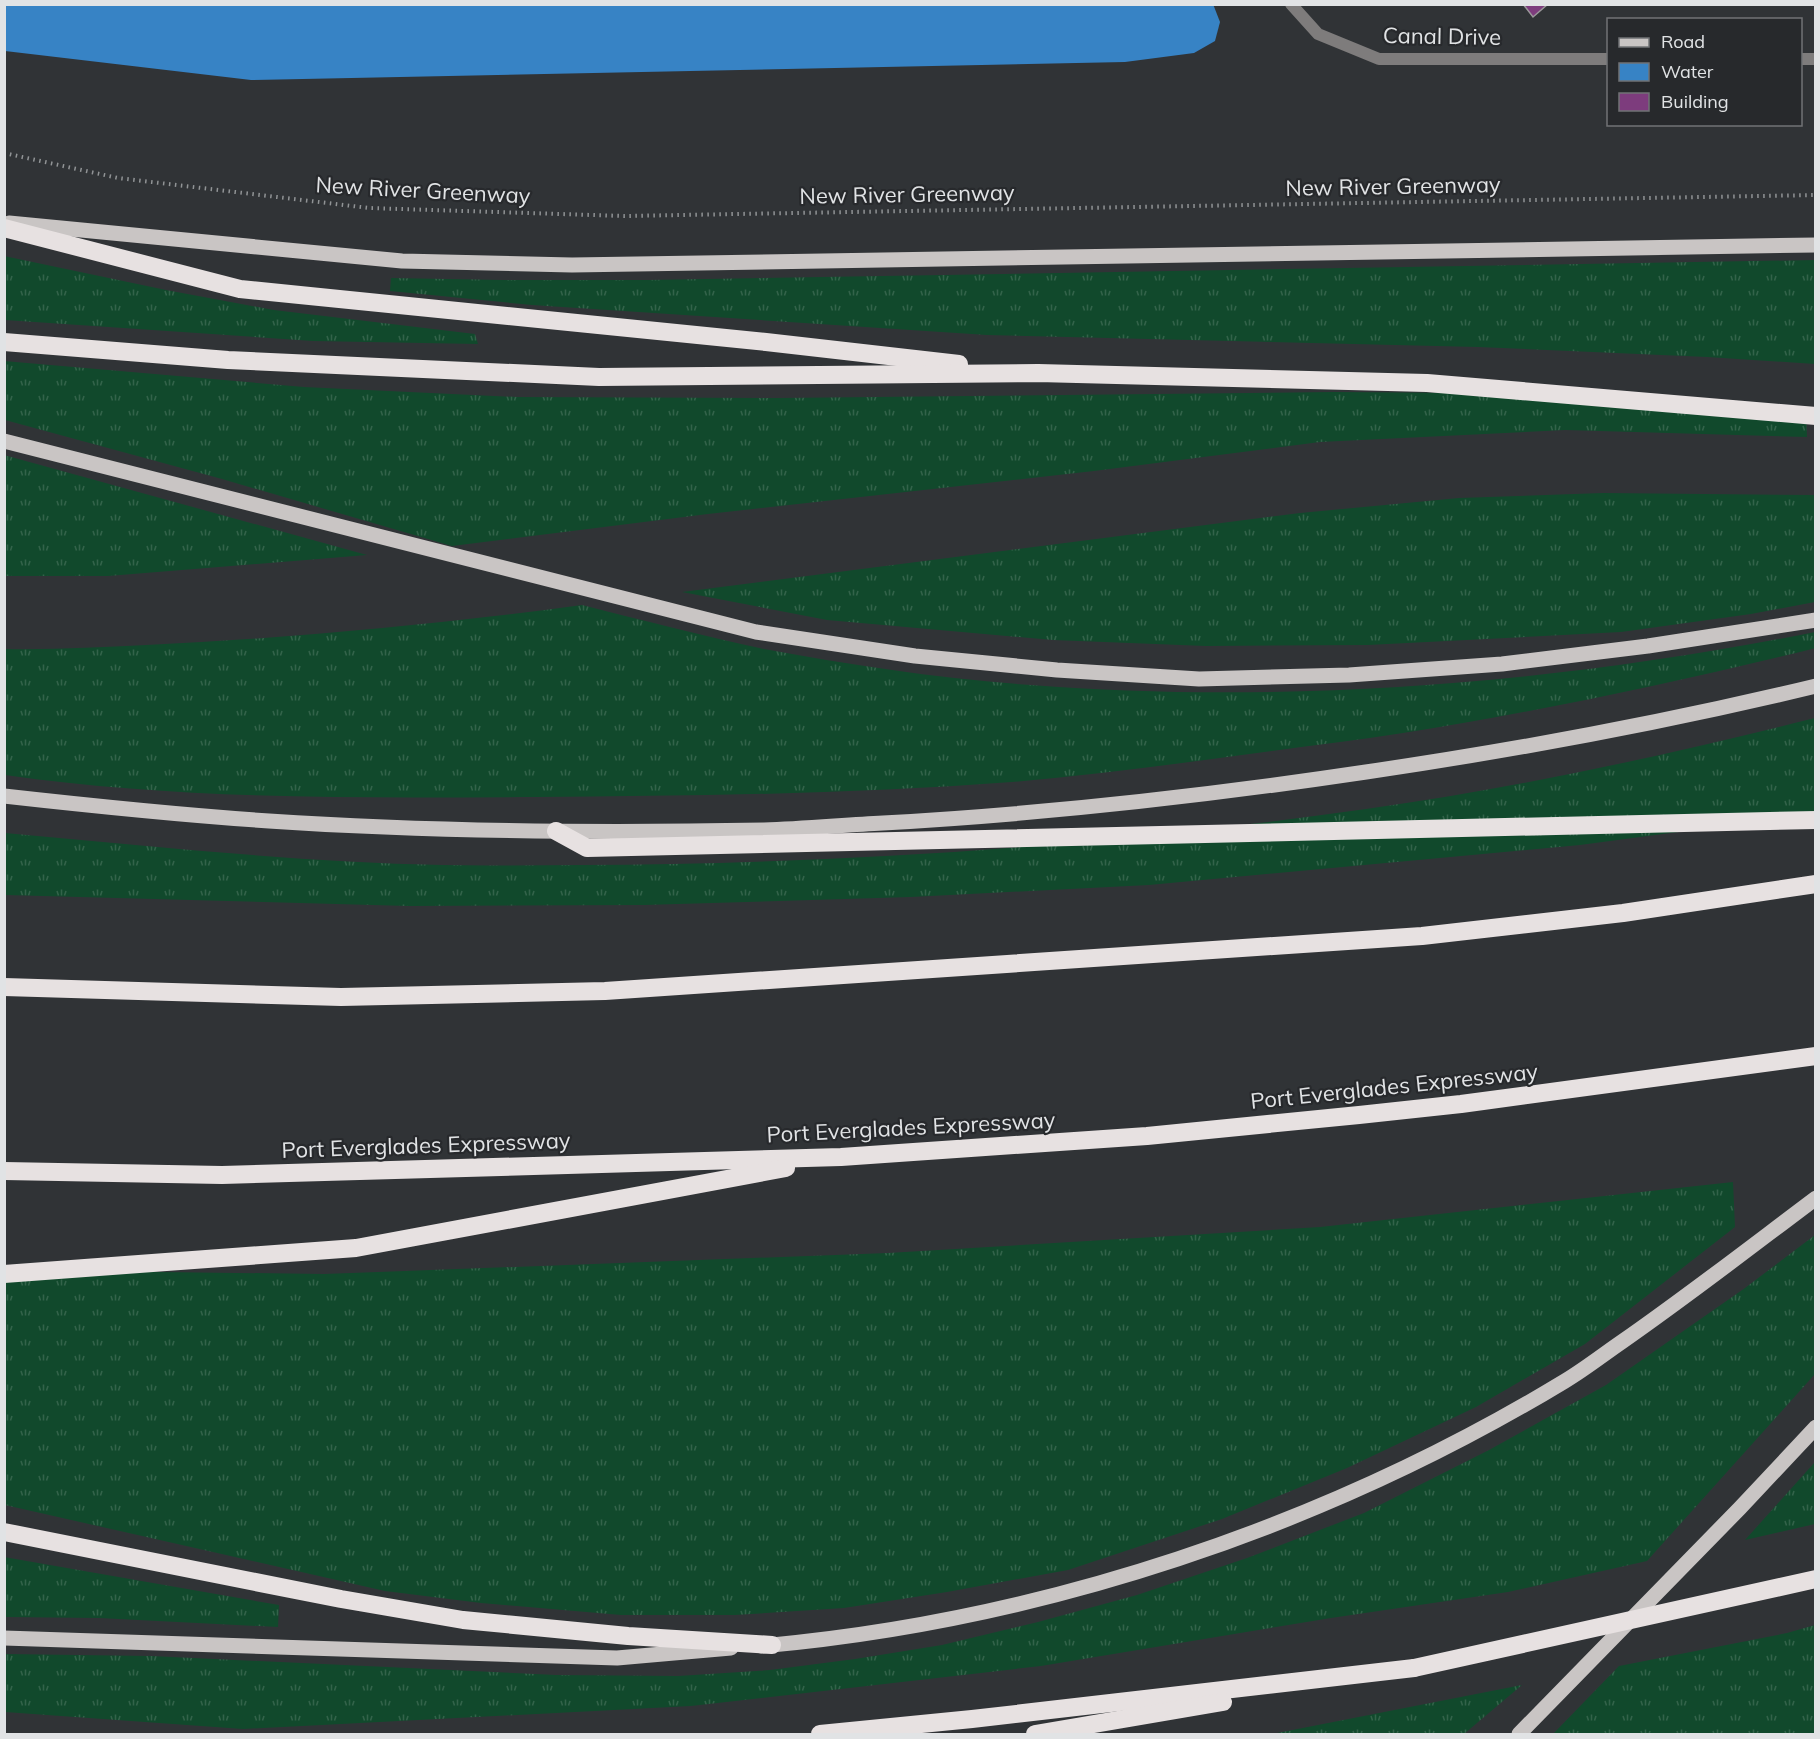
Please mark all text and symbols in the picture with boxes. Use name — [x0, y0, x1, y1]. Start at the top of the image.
legend — [1607, 18, 1802, 126]
street label: Canal Drive — [1383, 21, 1501, 51]
text: Road — [1661, 30, 1705, 53]
text: Water — [1661, 60, 1714, 83]
text: Building — [1661, 90, 1729, 113]
street label: New River Greenway — [315, 170, 531, 210]
street label: New River Greenway — [1285, 170, 1501, 202]
street label: New River Greenway — [799, 178, 1015, 210]
street label: Port Everglades Expressway — [1249, 1057, 1539, 1115]
street label: Port Everglades Expressway — [766, 1105, 1056, 1149]
street label: Port Everglades Expressway — [281, 1126, 571, 1164]

